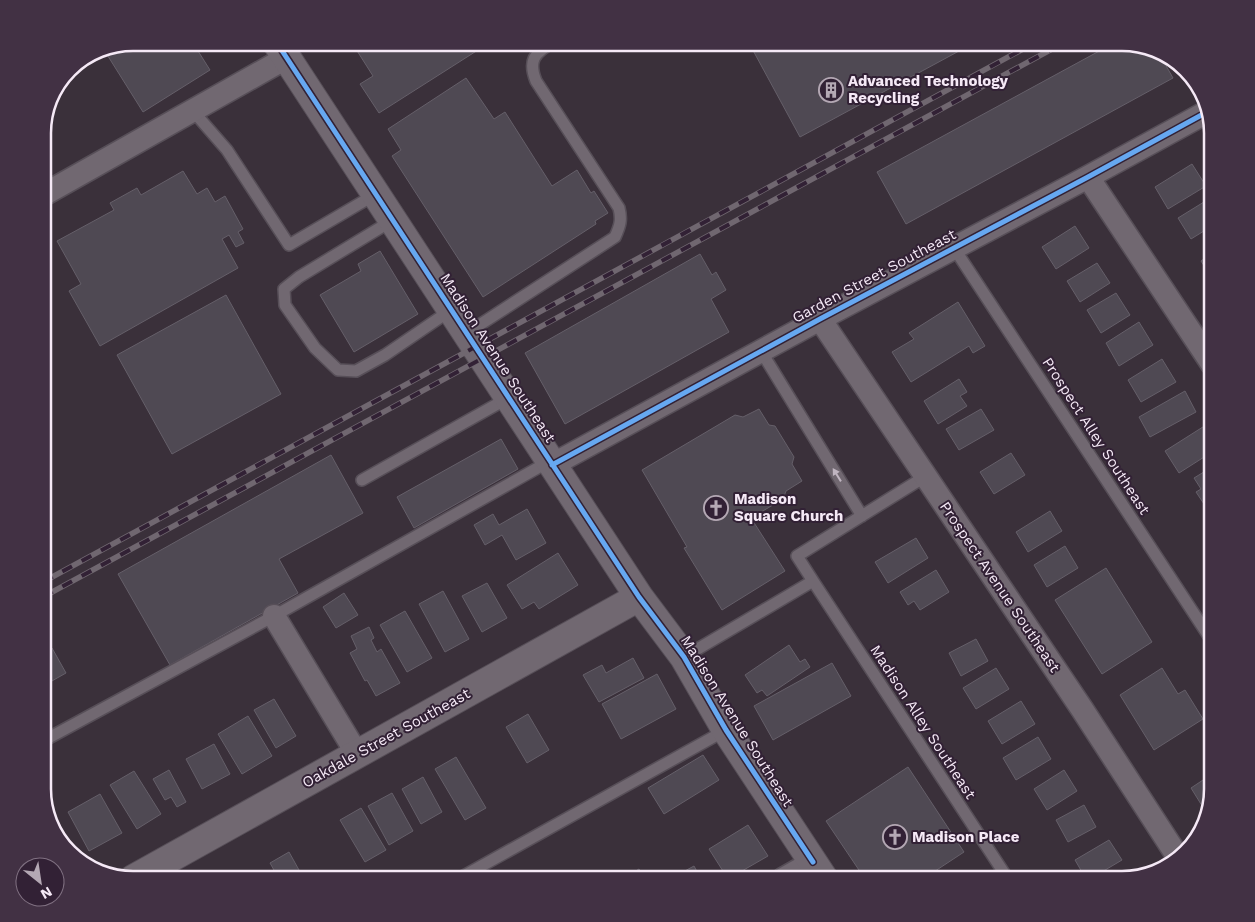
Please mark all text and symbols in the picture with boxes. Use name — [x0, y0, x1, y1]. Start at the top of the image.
place label: Advanced Technology Recycling — [848, 72, 1009, 107]
building icon: Advanced Technology Recycling — [818, 77, 844, 103]
street label: Garden Street Southeast — [789, 225, 960, 327]
street label: Madison Avenue Southeast — [436, 270, 560, 447]
street label: Prospect Alley Southeast — [1038, 354, 1154, 519]
one-way arrow — [832, 468, 841, 481]
place label: Madison Square Church — [734, 490, 843, 525]
church icon: Madison Square Church — [703, 495, 729, 521]
street label: Prospect Avenue Southeast — [936, 498, 1064, 676]
street label: Madison Avenue Southeast — [677, 632, 798, 810]
street label: Madison Alley Southeast — [866, 642, 980, 803]
street label: Oakdale Street Southeast — [299, 684, 474, 792]
church icon: Madison Place — [882, 824, 908, 850]
place label: Madison Place — [912, 828, 1020, 846]
north arrow — [15, 857, 65, 907]
text: N — [38, 884, 55, 903]

